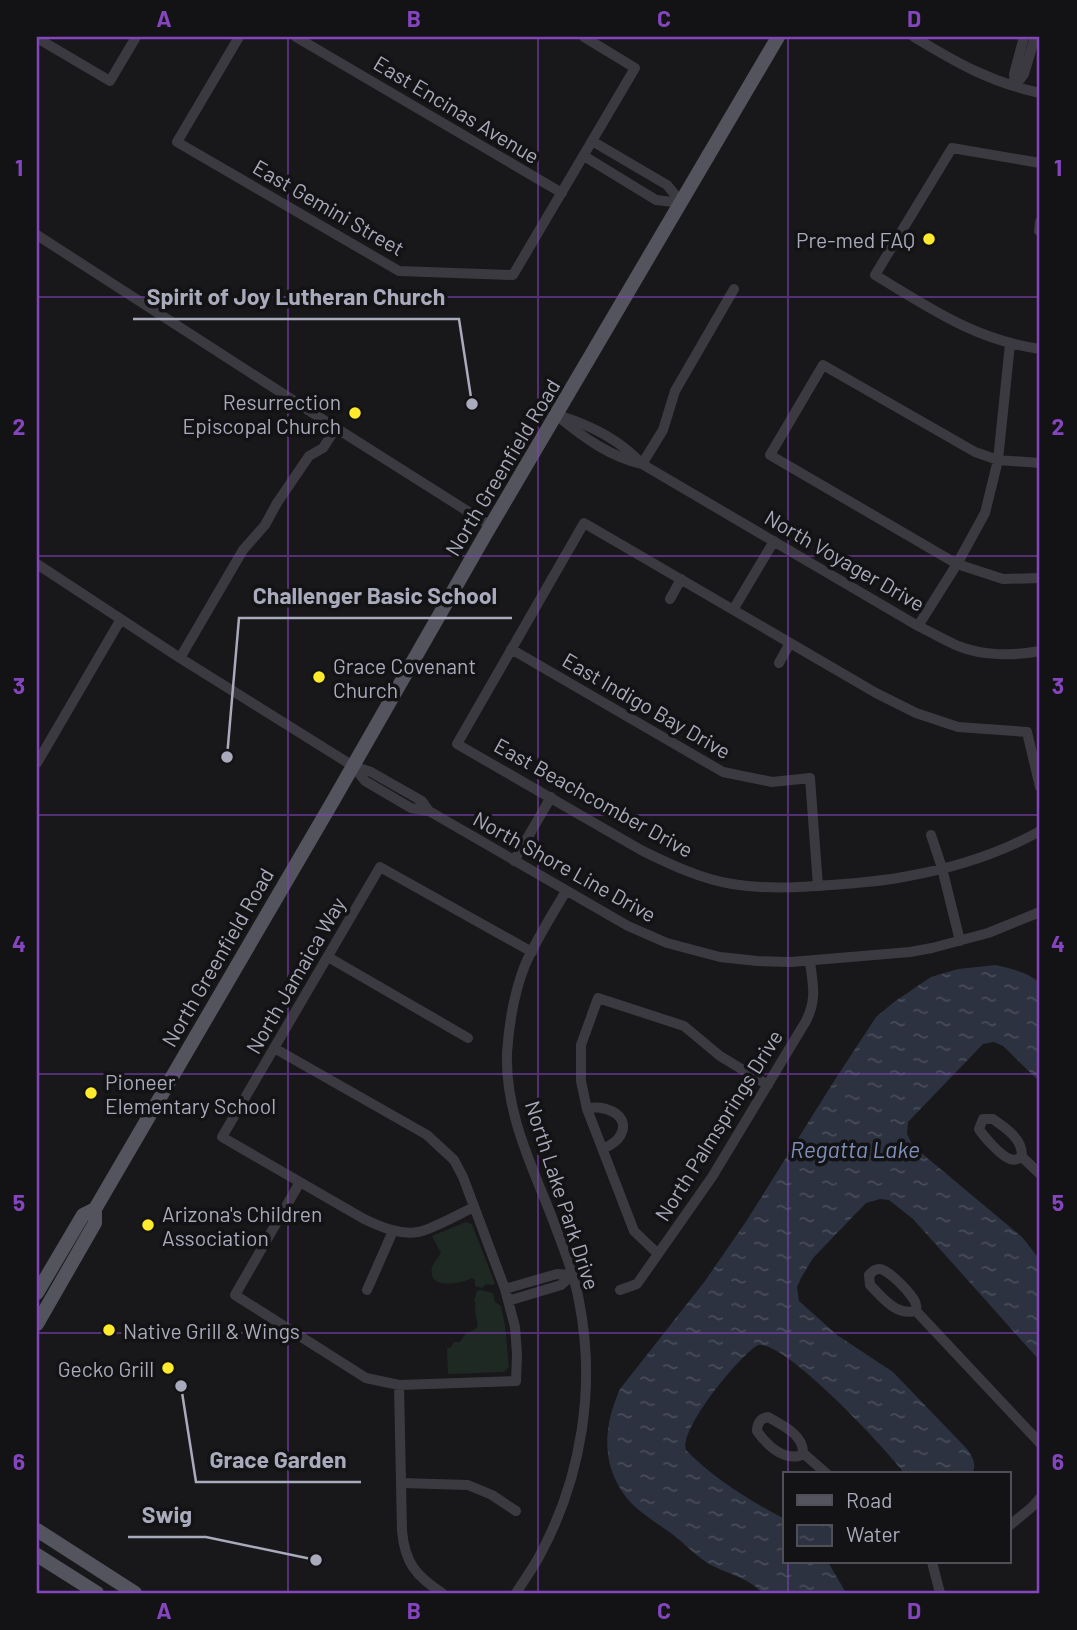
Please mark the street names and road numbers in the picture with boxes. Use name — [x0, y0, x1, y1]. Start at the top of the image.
street label: East Encinas Avenue — [370, 50, 544, 168]
street label: East Gemini Street — [249, 154, 409, 260]
street label: North Greenfield Road — [439, 374, 565, 560]
street label: North Voyager Drive — [761, 504, 929, 616]
street label: East Indigo Bay Drive — [558, 647, 736, 763]
street label: East Beachcomber Drive — [490, 732, 698, 862]
street label: North Shore Line Drive — [469, 805, 661, 927]
street label: North Greenfield Road — [156, 863, 278, 1051]
street label: North Jamaica Way — [240, 892, 350, 1058]
street label: North Palmsprings Drive — [649, 1025, 787, 1225]
street label: North Lake Park Drive — [521, 1097, 605, 1293]

